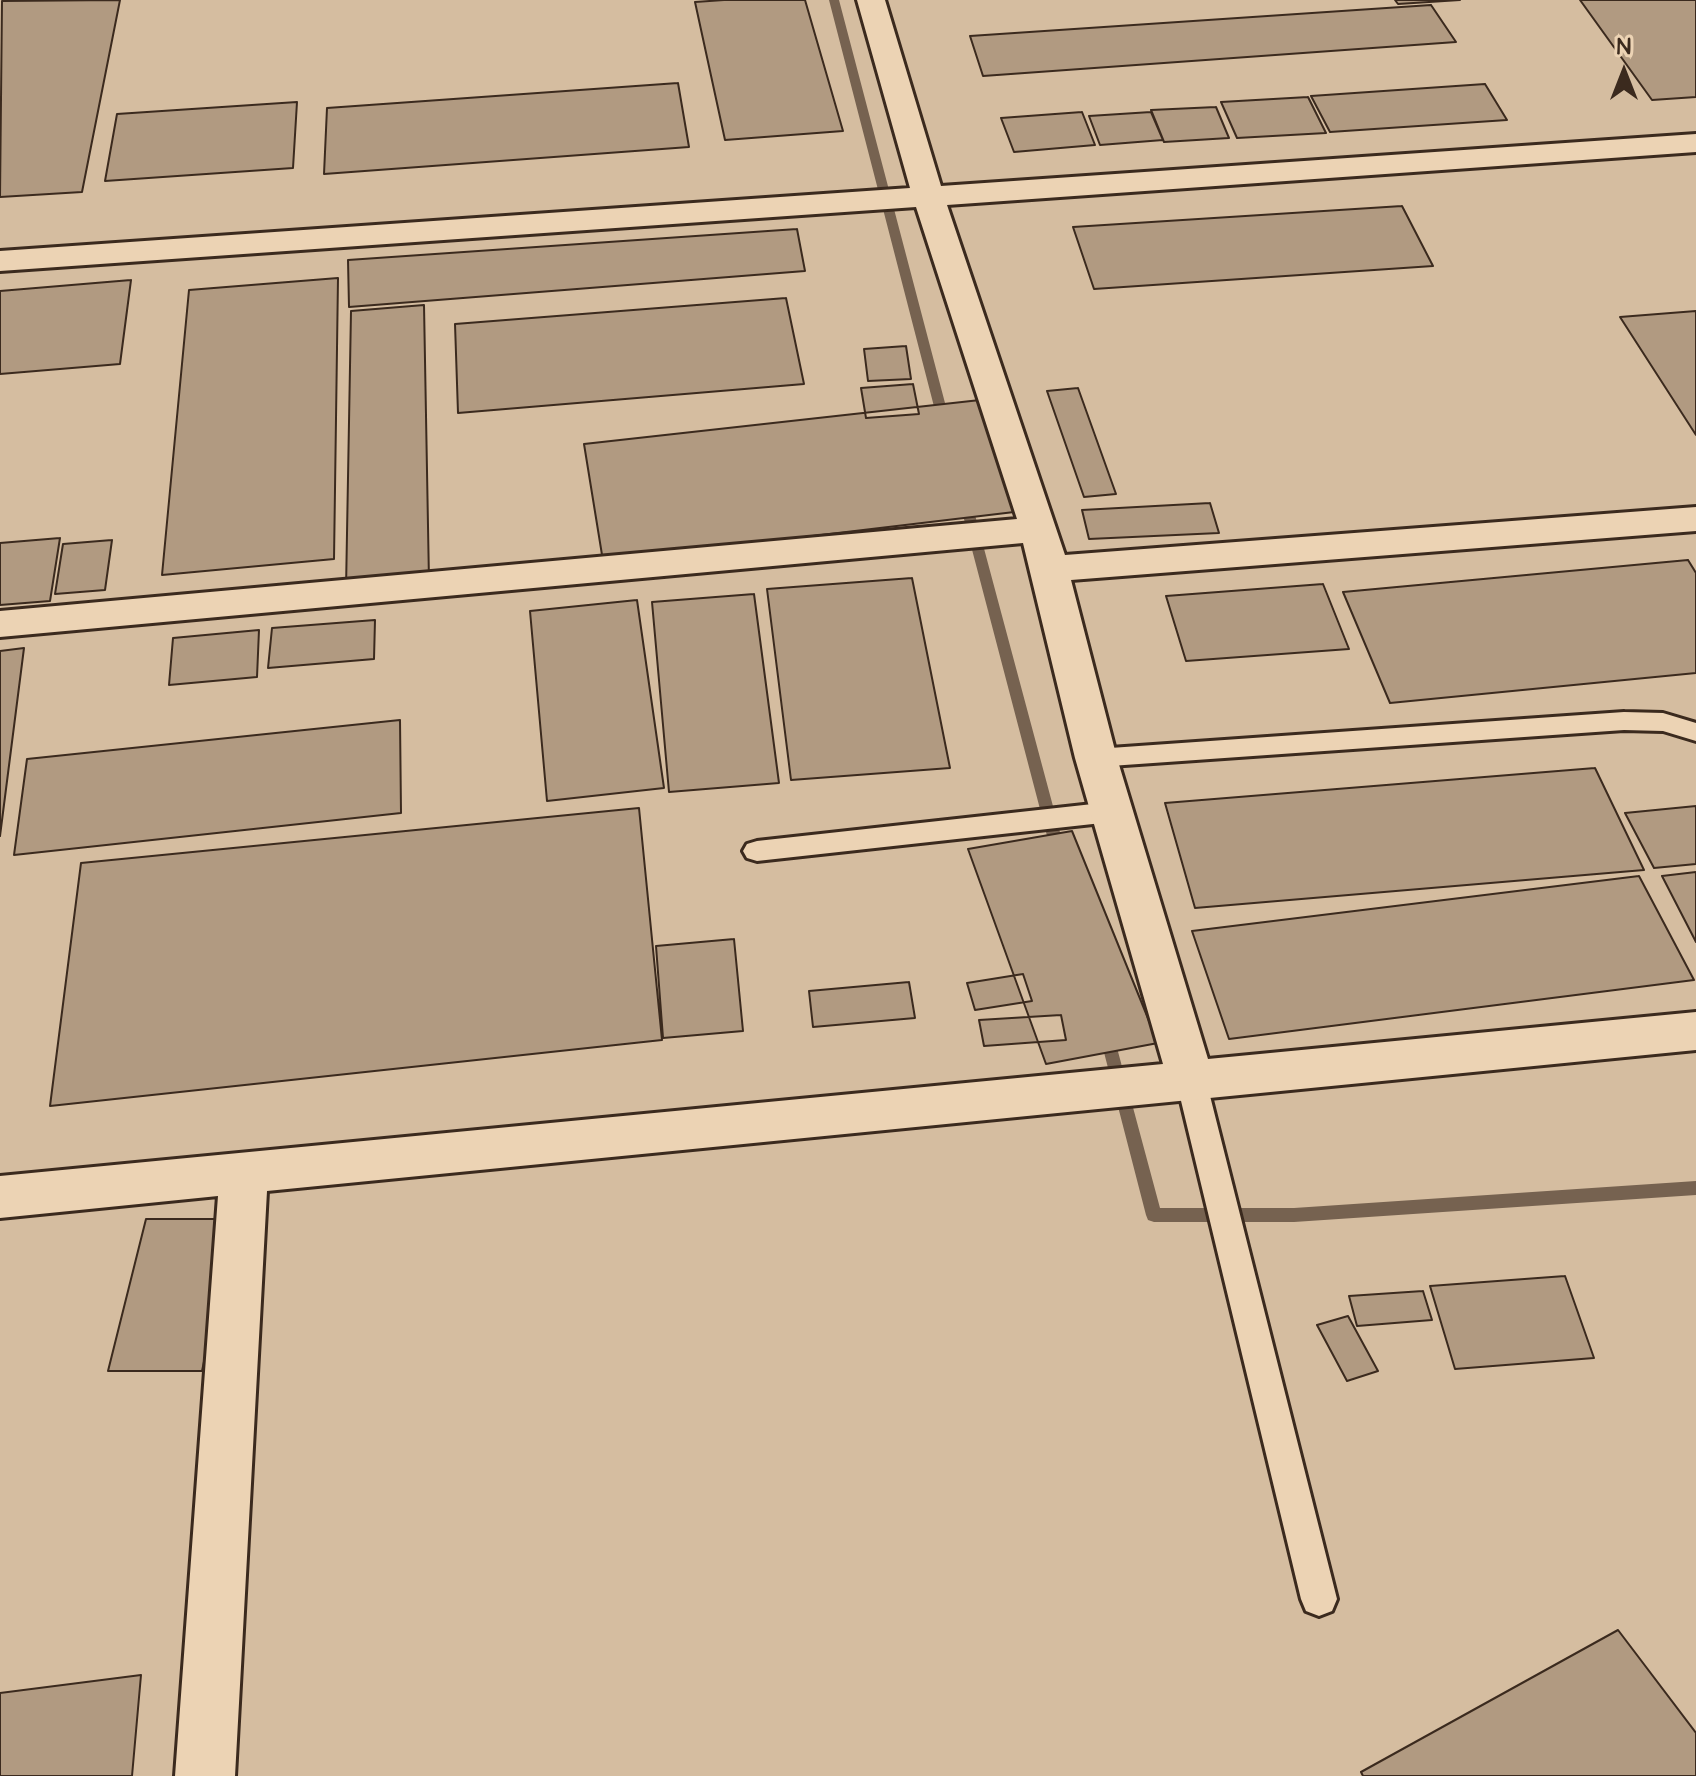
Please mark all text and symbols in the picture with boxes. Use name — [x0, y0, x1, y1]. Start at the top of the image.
north arrow — [1584, 32, 1664, 112]
text: N — [1617, 32, 1631, 63]

